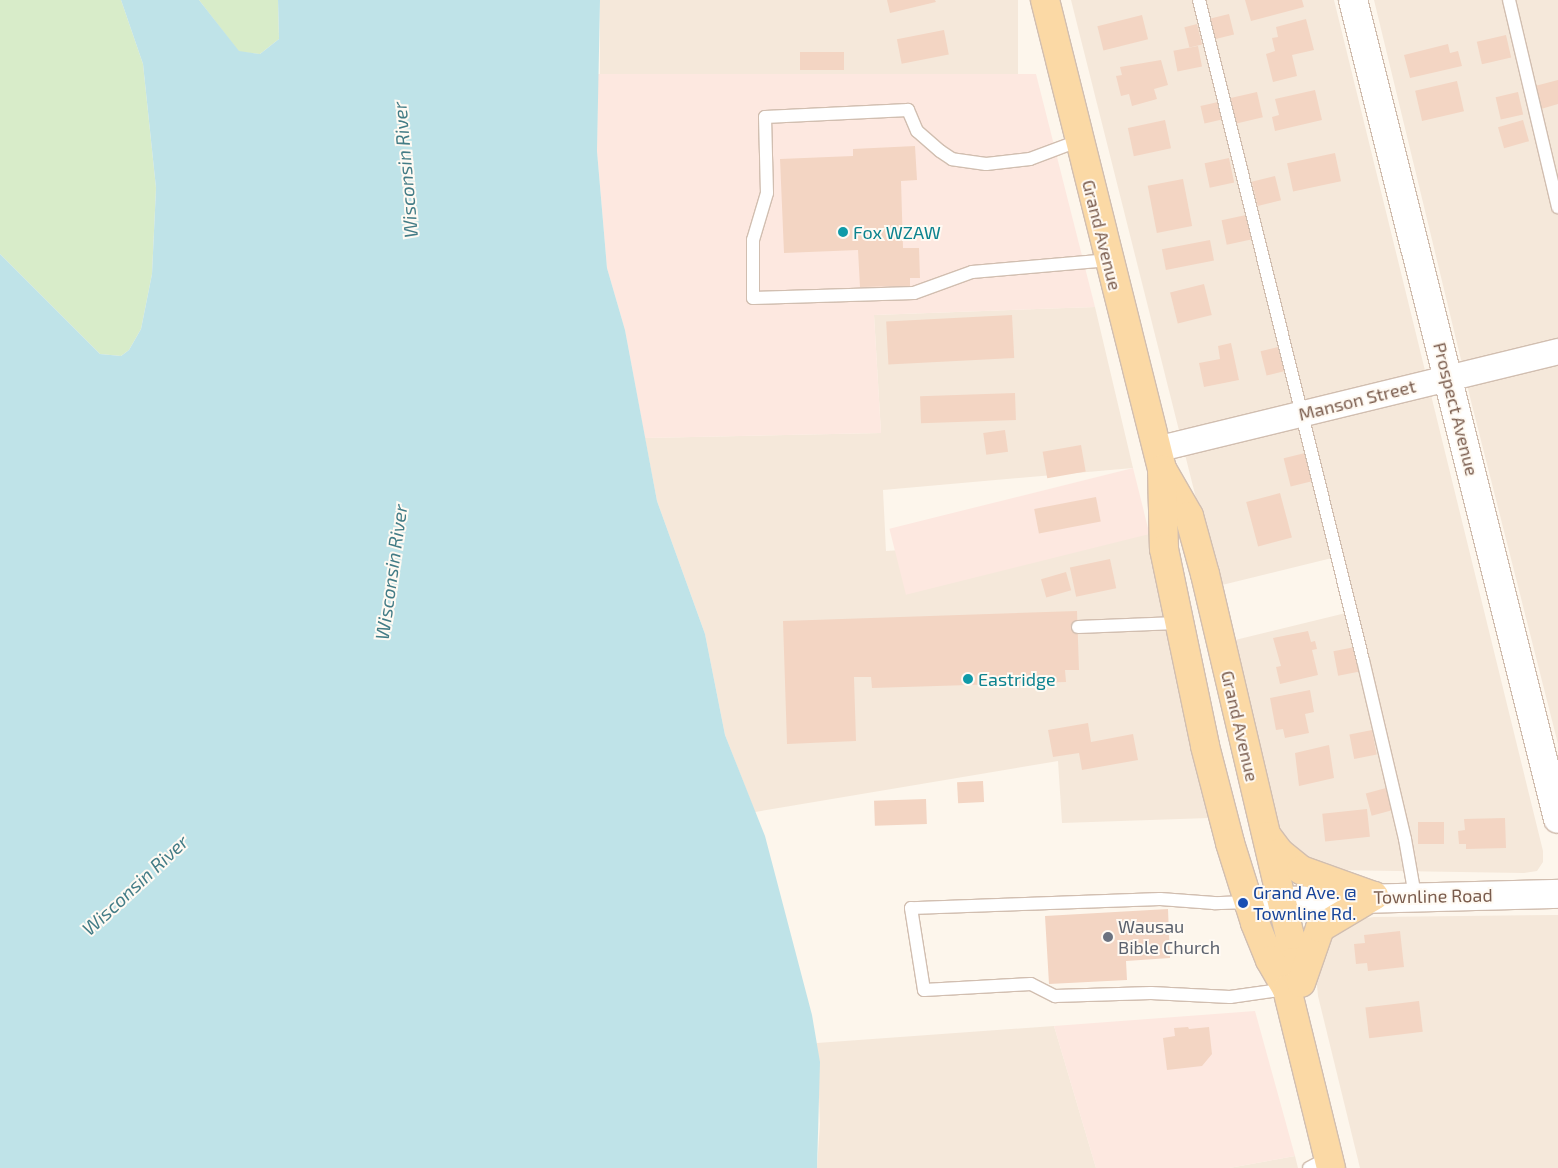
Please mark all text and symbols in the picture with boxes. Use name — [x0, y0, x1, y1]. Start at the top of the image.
water label: Wisconsin River — [388, 101, 422, 239]
street label: Grand Avenue — [1078, 177, 1126, 293]
place label: Fox WZAW — [853, 221, 941, 243]
marker: Fox WZAW — [837, 226, 849, 238]
street label: Prospect Avenue — [1429, 340, 1483, 478]
street label: Manson Street — [1296, 375, 1418, 425]
water label: Wisconsin River — [370, 503, 412, 641]
place label: Eastridge — [978, 668, 1056, 690]
street label: Grand Avenue — [1217, 668, 1263, 784]
marker: Eastridge — [962, 673, 974, 685]
water label: Wisconsin River — [77, 830, 193, 940]
place label: Grand Ave. @ Townline Rd. — [1253, 882, 1357, 924]
street label: Townline Road — [1373, 884, 1493, 908]
marker: Grand Ave. @ Townline Rd. — [1237, 897, 1249, 909]
place label: Wausau Bible Church — [1118, 916, 1220, 959]
marker: Wausau Bible Church — [1102, 931, 1114, 943]

